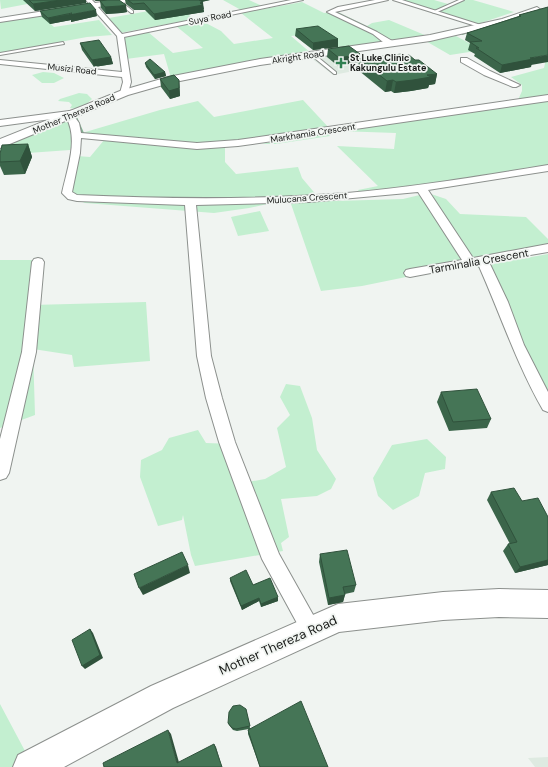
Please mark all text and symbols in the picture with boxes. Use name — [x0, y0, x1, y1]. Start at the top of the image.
street label: Suya Road — [188, 8, 233, 28]
street label: Akright Road — [271, 47, 325, 67]
place label: St Luke Clinic Kakungulu Estate — [350, 52, 427, 74]
marker: St Luke Clinic Kakungulu Estate — [335, 57, 347, 69]
street label: Musizi Road — [47, 60, 97, 78]
street label: Mother Thereza Road — [31, 91, 117, 137]
street label: Markhamia Crescent — [270, 120, 357, 146]
street label: Mulucana Crescent — [266, 189, 348, 207]
street label: Tarminalia Crescent — [428, 245, 530, 277]
street label: Mother Thereza Road — [216, 611, 340, 679]

